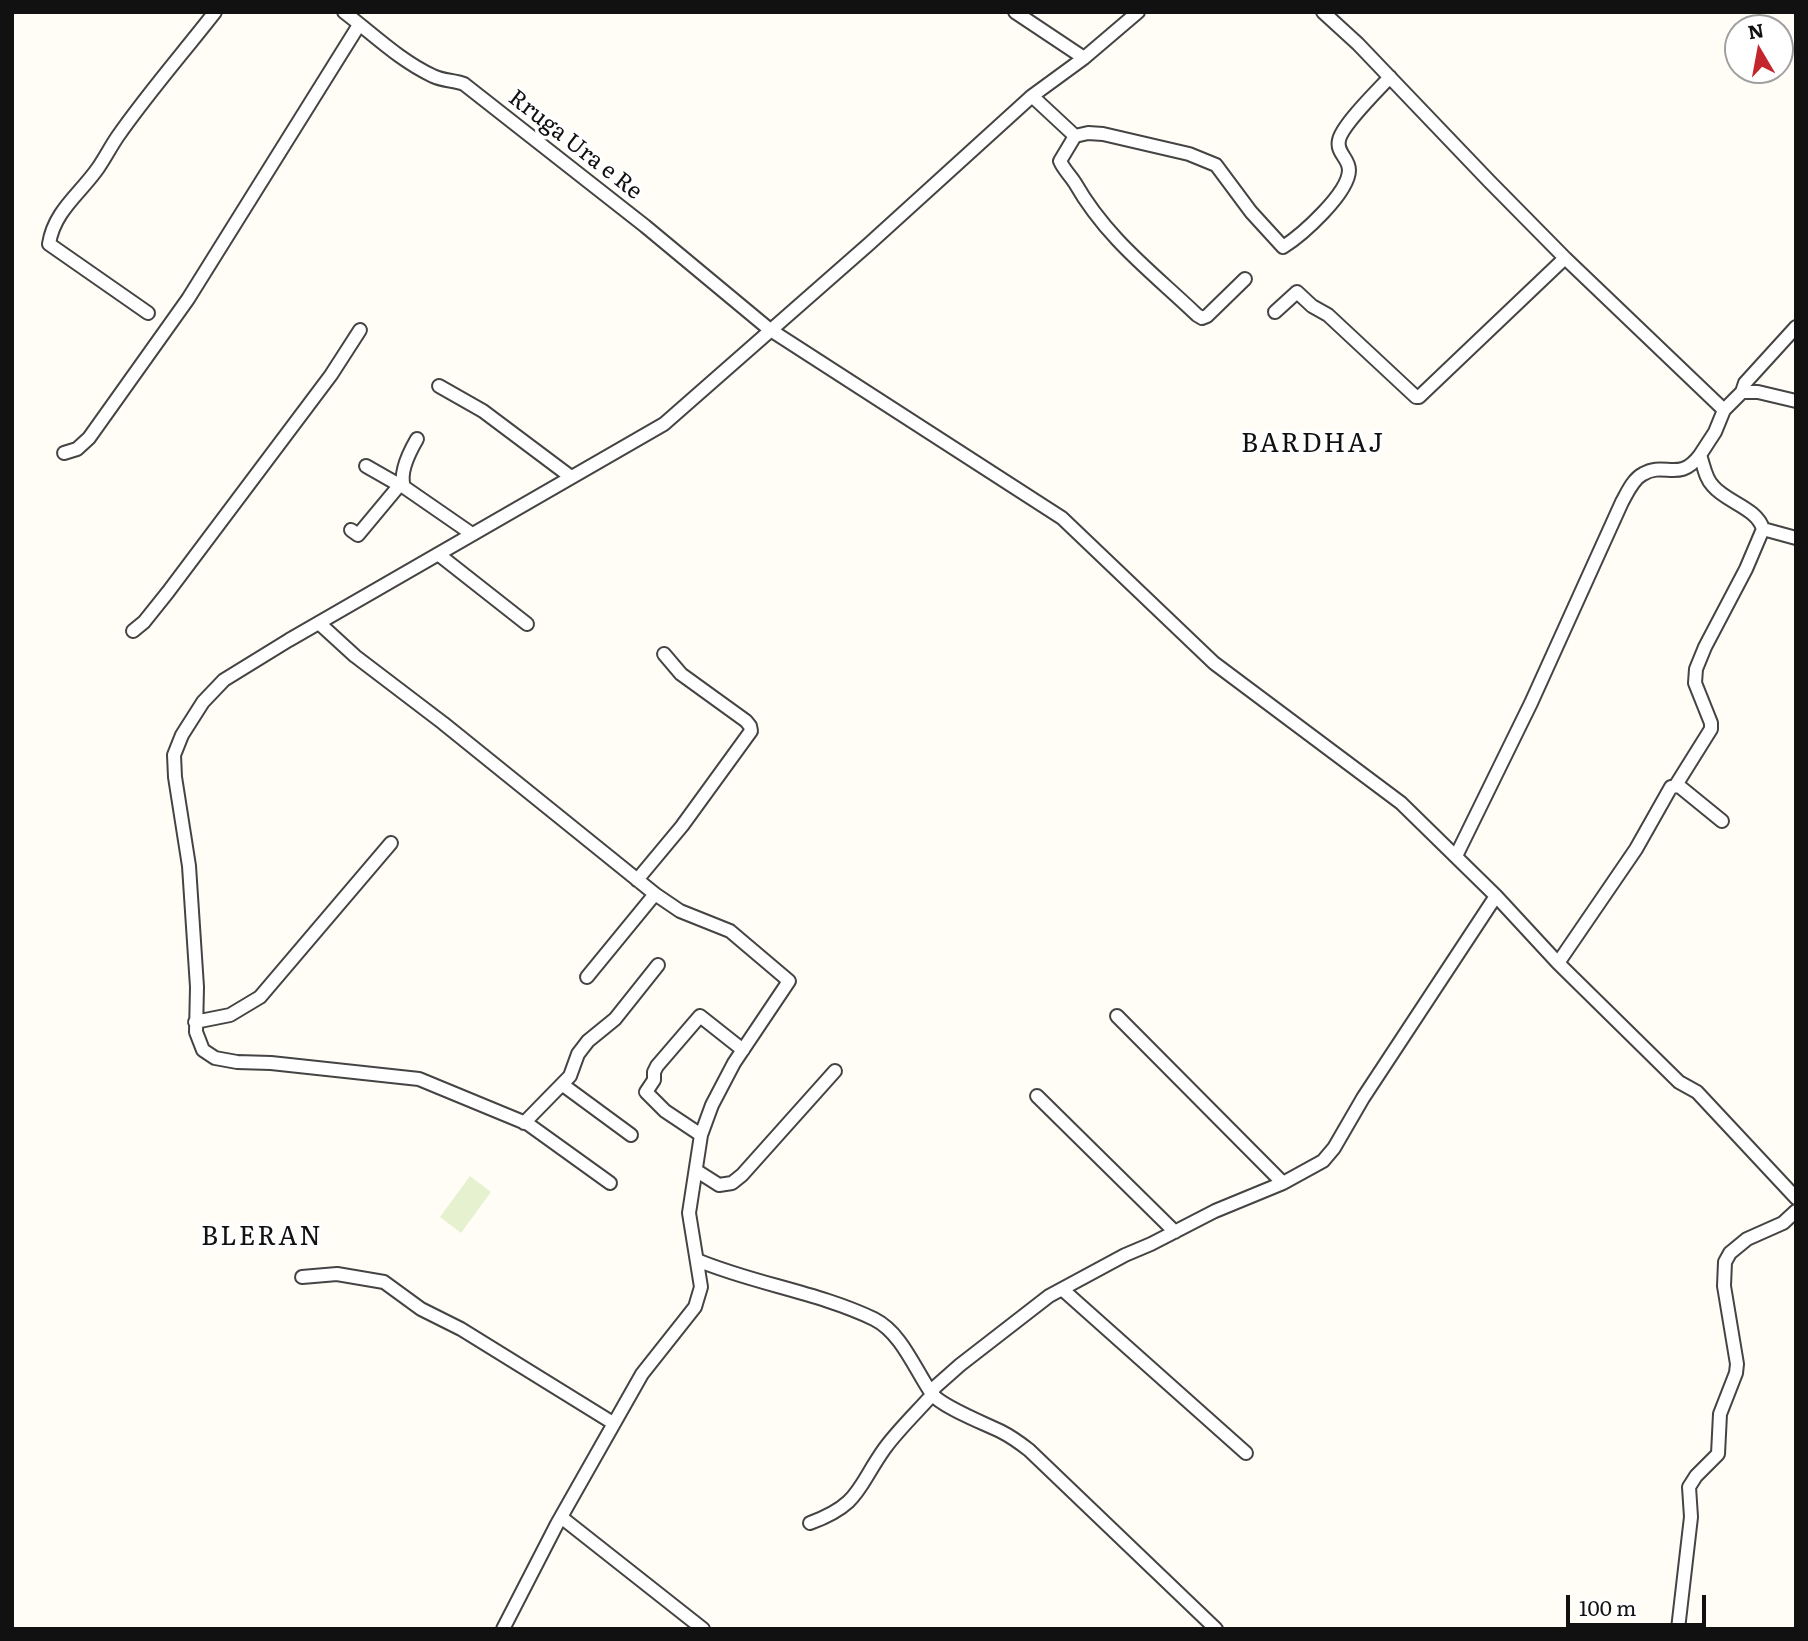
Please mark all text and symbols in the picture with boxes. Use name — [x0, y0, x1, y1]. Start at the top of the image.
north arrow — [1724, 14, 1794, 84]
text: N — [1745, 15, 1766, 45]
street label: Rruga Ura e Re — [503, 84, 647, 206]
district label: BARDHAJ — [1242, 428, 1384, 460]
district label: BLERAN — [202, 1221, 322, 1253]
scale bar — [1570, 1582, 1710, 1626]
text: 100 m — [1579, 1591, 1636, 1622]

